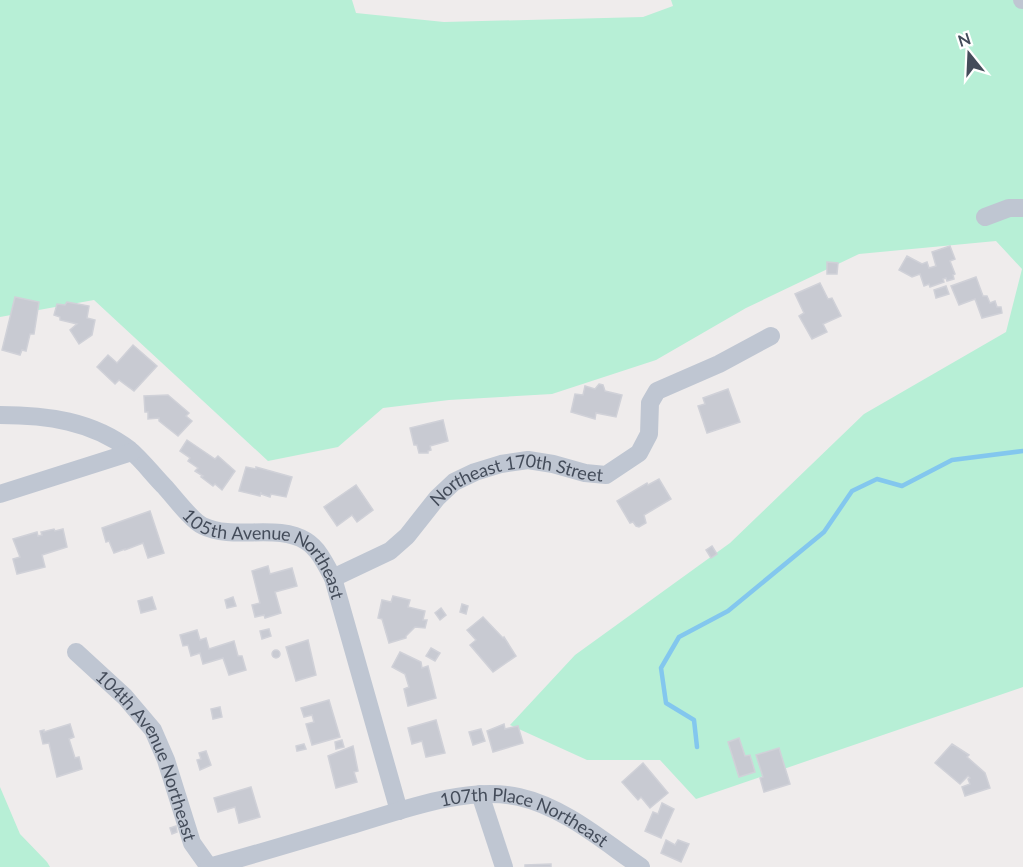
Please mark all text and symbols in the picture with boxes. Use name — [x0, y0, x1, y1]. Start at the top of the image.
north arrow — [939, 24, 999, 84]
text: N — [955, 28, 973, 50]
street label: Northeast 170th Street — [425, 449, 605, 510]
street label: 105th Avenue Northeast — [178, 504, 350, 602]
street label: 104th Avenue Northeast — [92, 665, 202, 844]
street label: 107th Place Northeast — [438, 783, 613, 852]

